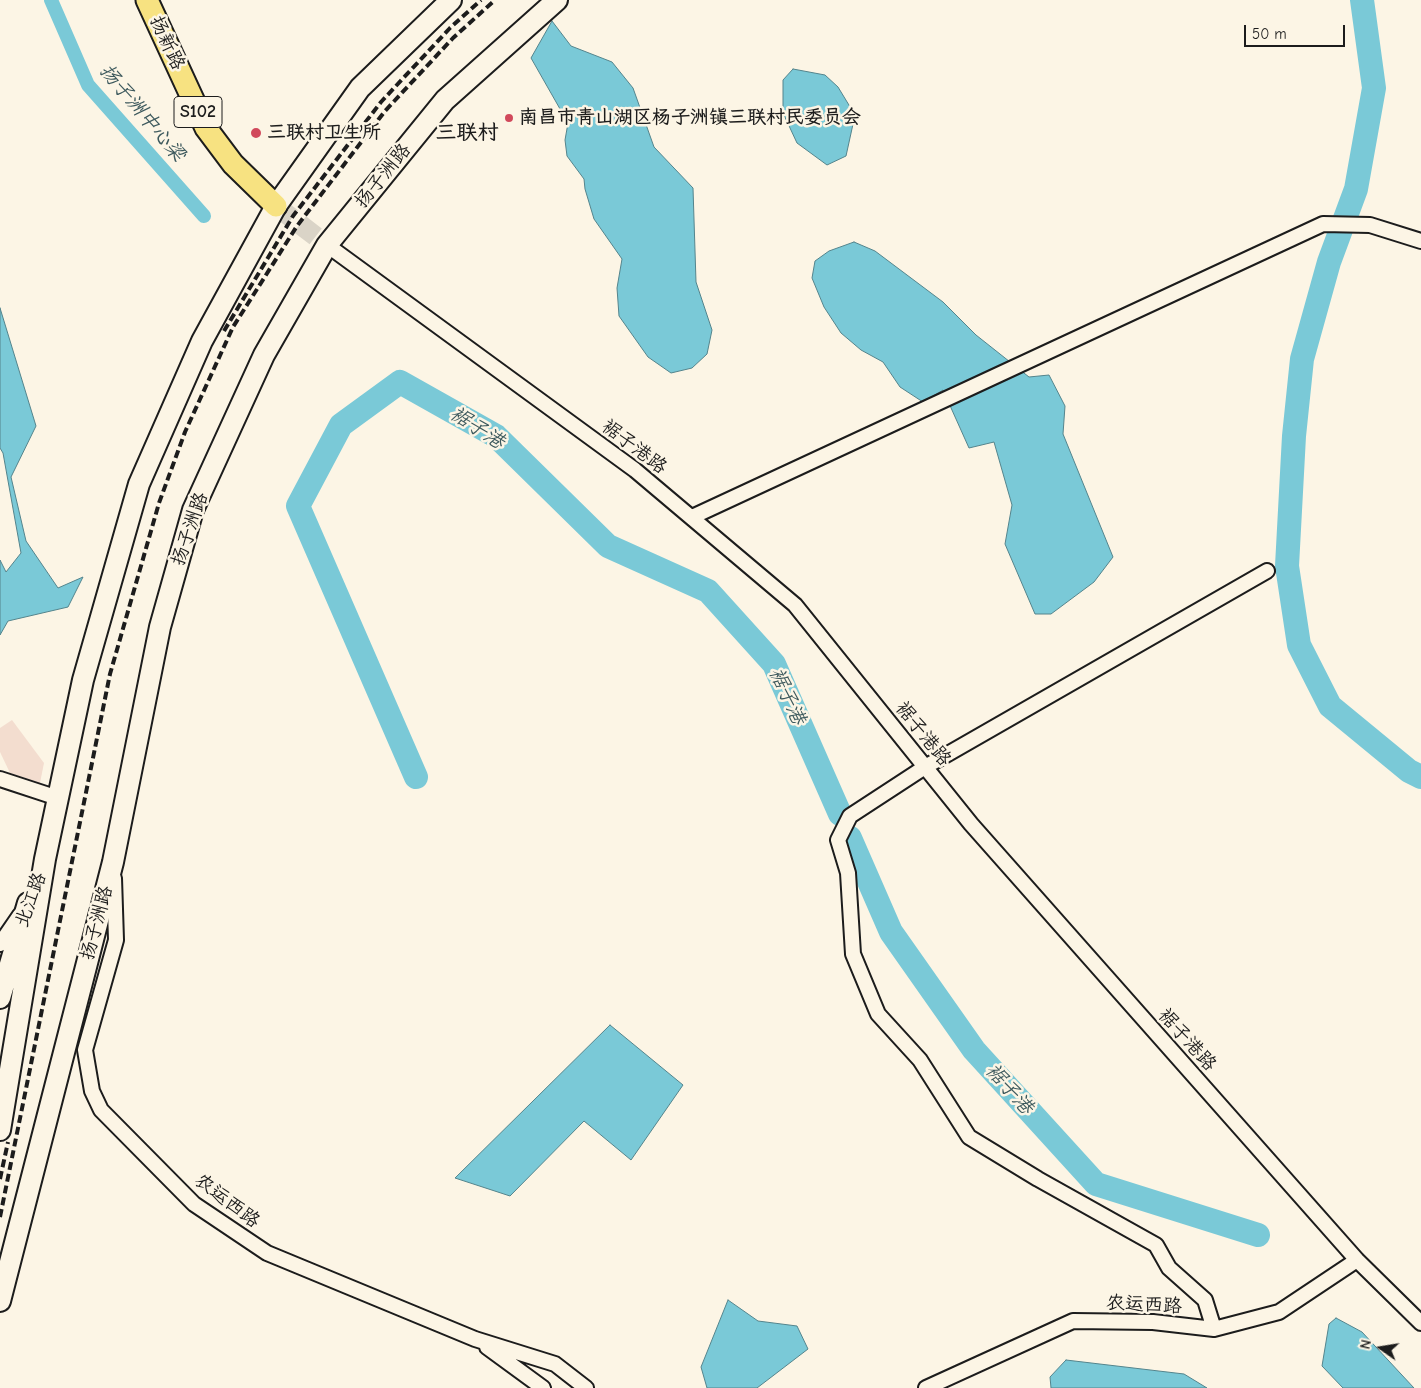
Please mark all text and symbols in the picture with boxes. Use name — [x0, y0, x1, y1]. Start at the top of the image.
street label: 扬新路 — [145, 12, 189, 74]
scale bar — [1246, 15, 1347, 47]
text: 50 m — [1252, 25, 1287, 43]
water label: 扬子洲中心梁 — [94, 59, 190, 167]
road number: S102 — [174, 96, 222, 128]
place label: 南昌市青山湖区杨子洲镇三联村民委员会 — [519, 107, 861, 129]
marker: 南昌市青山湖区杨子洲镇三联村民委员会 — [503, 112, 515, 124]
district label: 三联村 — [436, 120, 498, 146]
place label: 三联村卫生所 — [267, 122, 381, 144]
marker: 三联村卫生所 — [249, 126, 263, 140]
street label: 扬子洲路 — [350, 139, 416, 213]
water label: 裾子港 — [445, 402, 509, 454]
street label: 裾子港路 — [597, 415, 671, 479]
street label: 扬子洲路 — [167, 489, 213, 569]
water label: 裾子港 — [763, 664, 811, 728]
street label: 裾子港路 — [890, 697, 956, 771]
street label: 北江路 — [11, 869, 51, 931]
street label: 扬子洲路 — [76, 883, 118, 963]
street label: 裾子港路 — [1153, 1004, 1221, 1076]
water label: 裾子港 — [980, 1059, 1038, 1119]
street label: 农运西路 — [190, 1169, 264, 1233]
street label: 农运西路 — [1105, 1292, 1183, 1318]
north arrow — [1356, 1323, 1406, 1373]
text: N — [1357, 1338, 1375, 1351]

